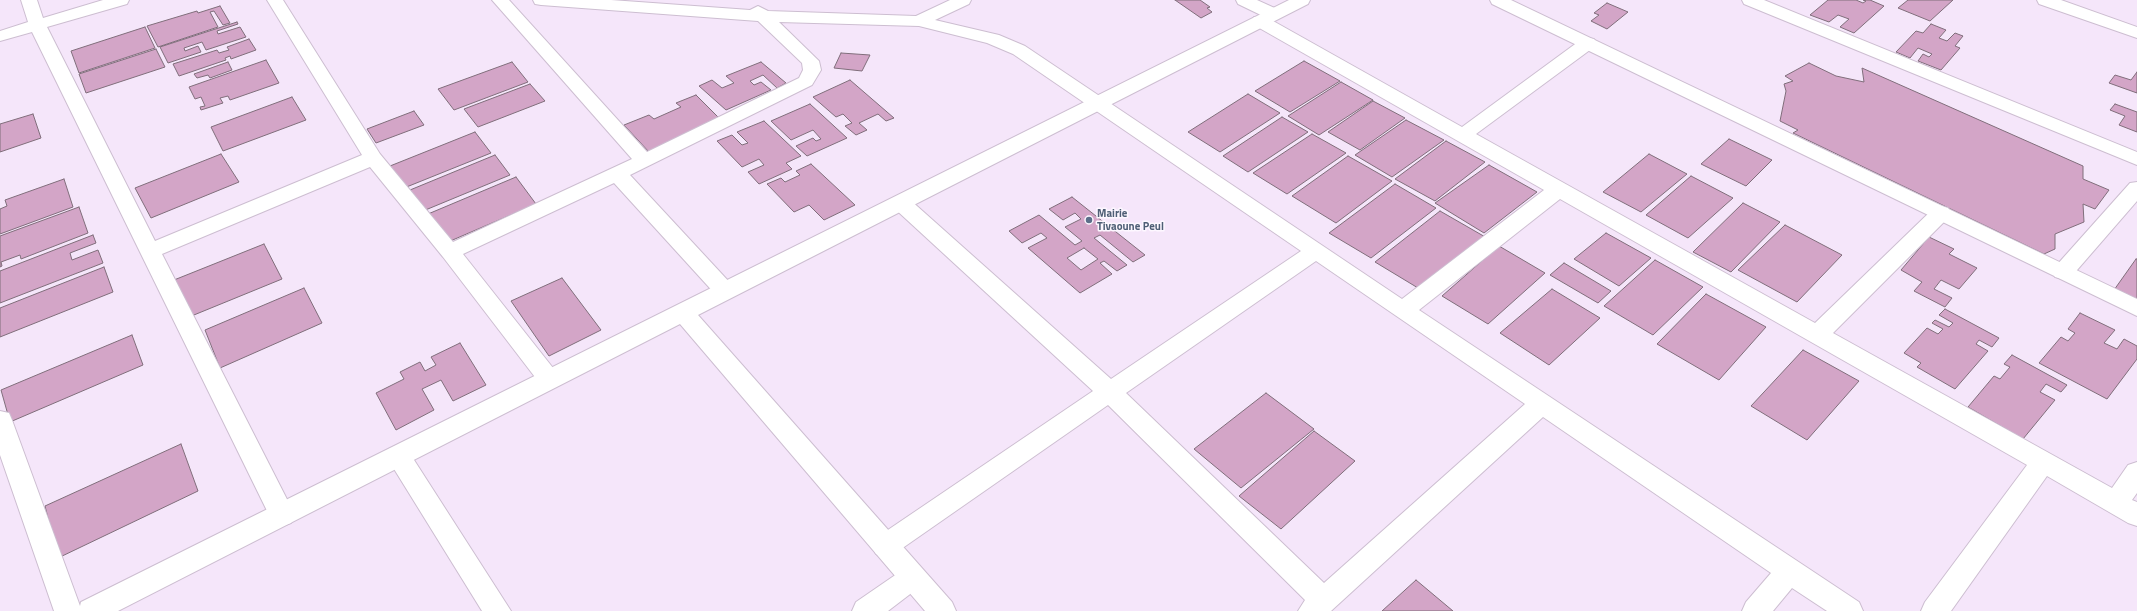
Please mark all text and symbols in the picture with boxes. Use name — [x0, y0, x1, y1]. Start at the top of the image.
place label: Mairie Tivaoune Peul — [1097, 207, 1164, 233]
marker: Mairie Tivaoune Peul — [1084, 215, 1094, 225]

